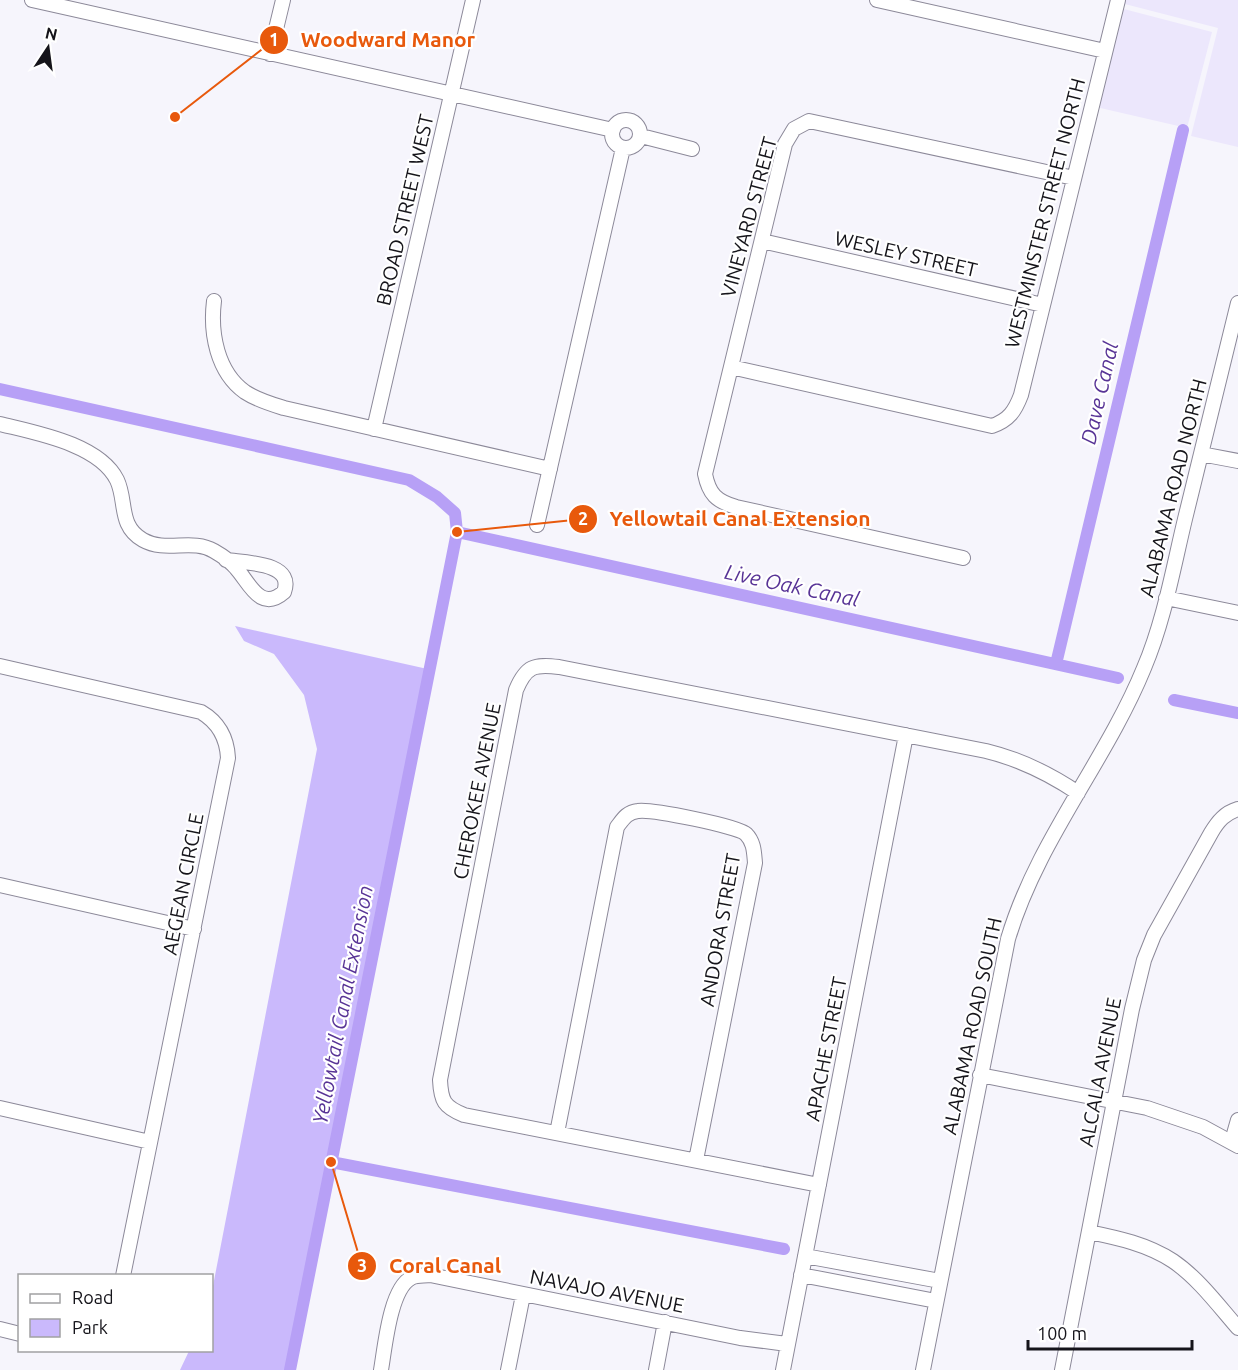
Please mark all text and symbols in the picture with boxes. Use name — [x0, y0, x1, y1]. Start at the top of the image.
north arrow — [18, 18, 78, 78]
callout: Woodward Manor — [259, 20, 488, 59]
text: N — [44, 23, 59, 43]
text: Woodward Manor — [301, 27, 476, 51]
text: 1 — [269, 29, 279, 49]
street label: WESTMINSTER STREET NORTH — [1000, 76, 1089, 350]
street label: BROAD STREET WEST — [371, 112, 438, 308]
street label: VINEYARD STREET — [716, 134, 781, 300]
street label: WESLEY STREET — [833, 226, 980, 281]
water label: Dave Canal — [1076, 339, 1122, 446]
street label: ALABAMA ROAD NORTH — [1134, 376, 1211, 599]
callout: Yellowtail Canal Extension — [568, 500, 883, 539]
text: Yellowtail Canal Extension — [610, 506, 870, 530]
text: 2 — [578, 508, 588, 528]
water label: Live Oak Canal — [723, 559, 862, 611]
street label: CHEROKEE AVENUE — [448, 701, 505, 881]
street label: AEGEAN CIRCLE — [157, 811, 208, 957]
street label: ANDORA STREET — [695, 852, 744, 1008]
water label: Yellowtail Canal Extension — [307, 883, 377, 1126]
street label: ALABAMA ROAD SOUTH — [937, 915, 1006, 1137]
street label: APACHE STREET — [800, 975, 851, 1123]
street label: ALCALA AVENUE — [1074, 995, 1125, 1149]
callout: Coral Canal — [347, 1246, 513, 1285]
text: Coral Canal — [389, 1253, 501, 1277]
text: 3 — [357, 1255, 367, 1275]
street label: NAVAJO AVENUE — [528, 1264, 686, 1317]
legend — [18, 1274, 213, 1352]
text: Road — [72, 1287, 114, 1307]
scale bar — [1028, 1313, 1192, 1351]
text: Park — [72, 1317, 108, 1337]
text: 100 m — [1037, 1323, 1087, 1343]

